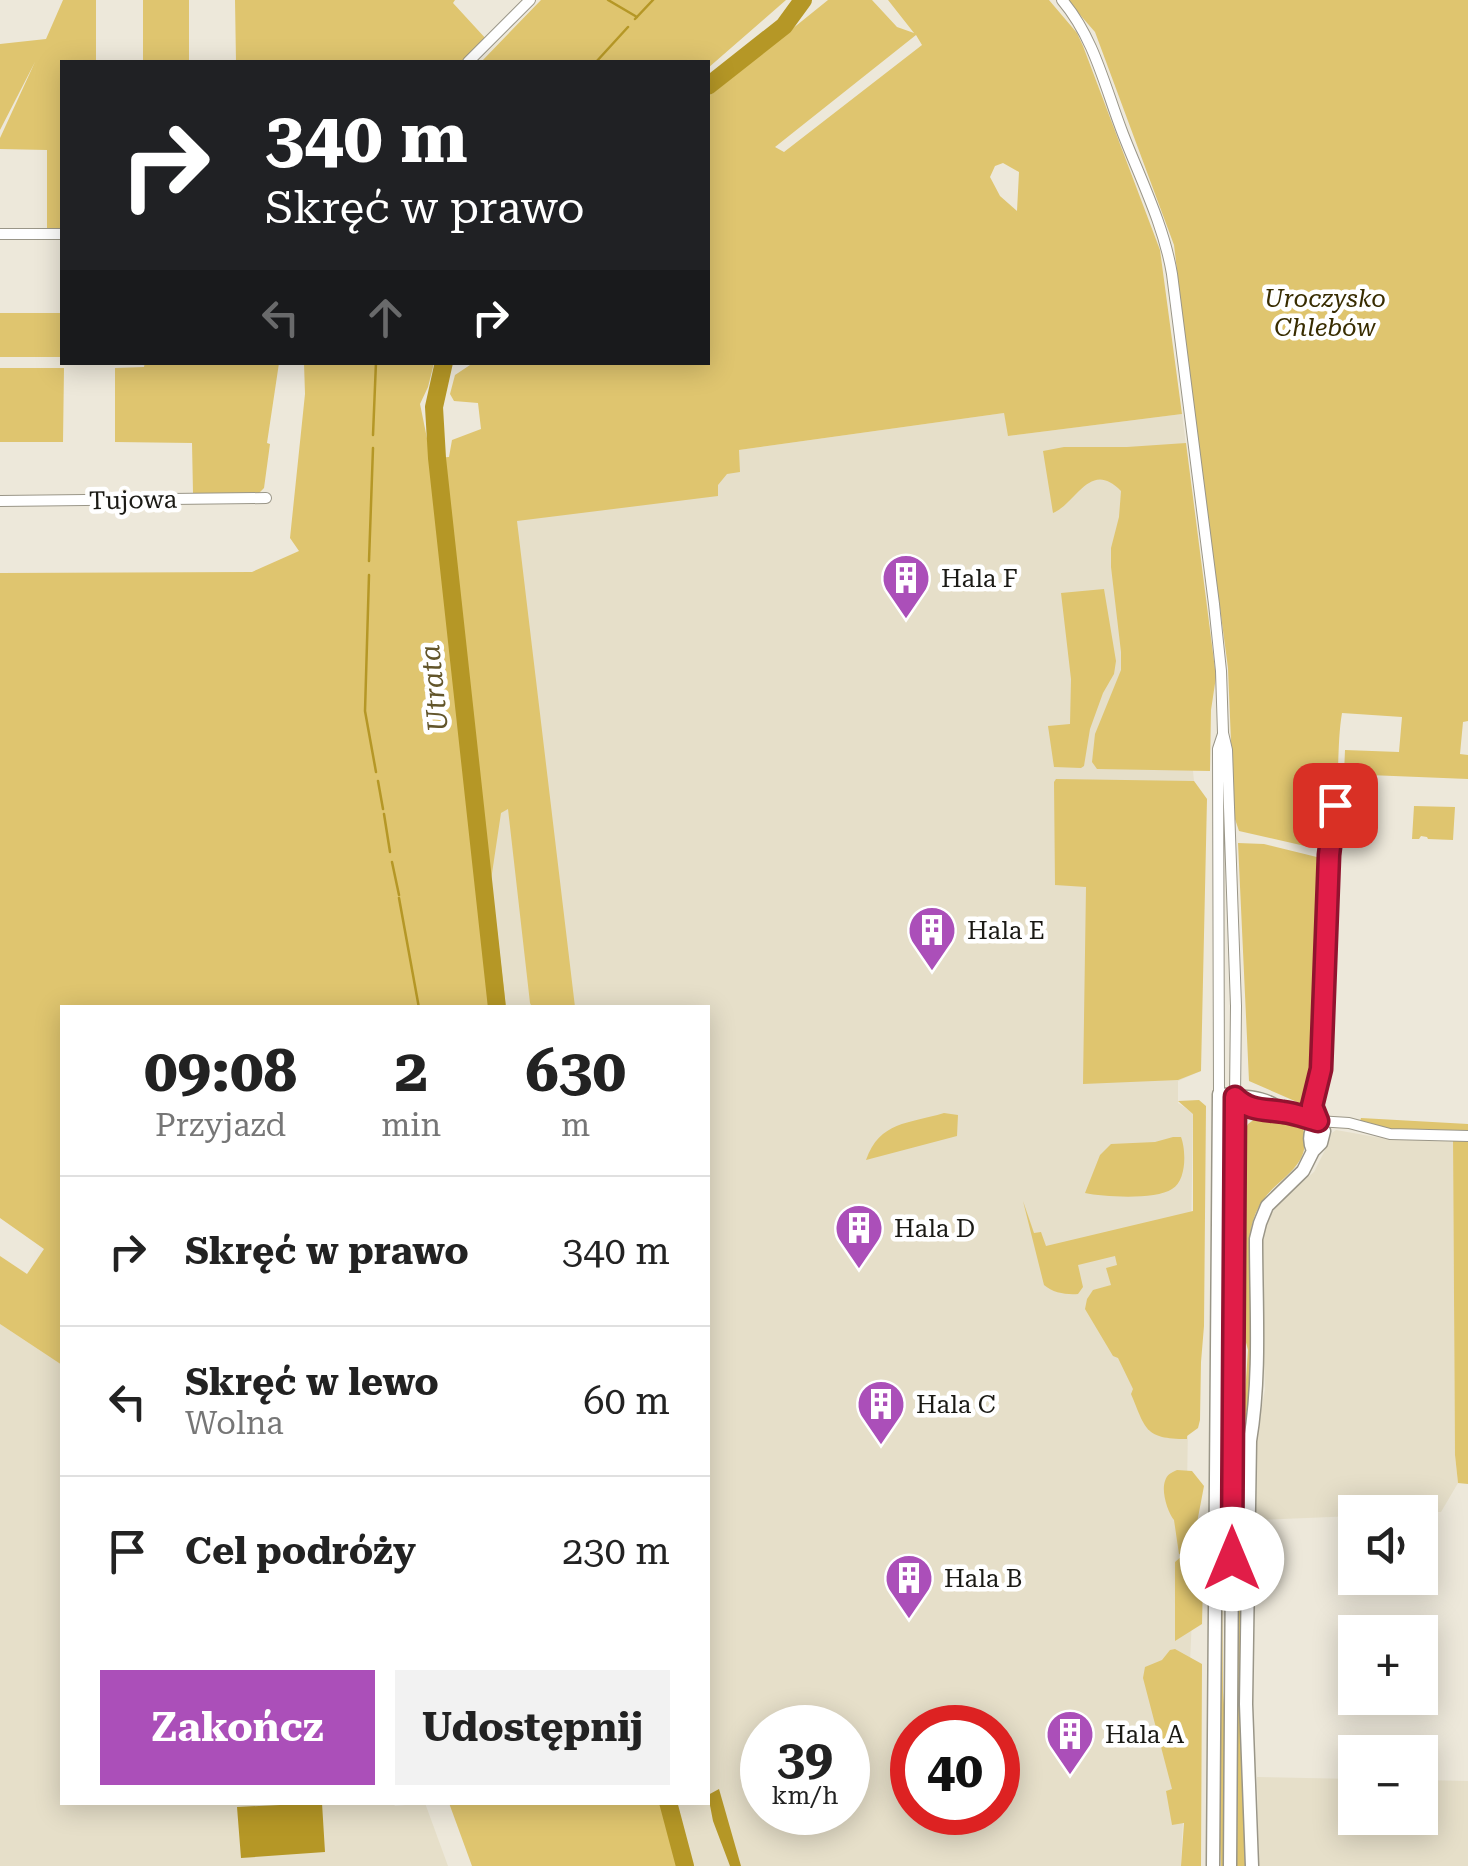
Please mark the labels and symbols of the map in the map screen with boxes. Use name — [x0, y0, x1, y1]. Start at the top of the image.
park label: Uroczysko Chlebów — [1264, 284, 1386, 342]
street label: Tujowa — [89, 485, 178, 515]
building icon: Hala F — [880, 552, 932, 620]
place label: Hala F — [941, 564, 1018, 593]
water label: Utrata — [413, 643, 455, 733]
pin — [1293, 763, 1378, 848]
building icon: Hala E — [906, 904, 958, 972]
place label: Hala E — [967, 916, 1045, 945]
building icon: Hala D — [833, 1202, 885, 1270]
place label: Hala D — [894, 1214, 975, 1243]
building icon: Hala C — [855, 1378, 907, 1446]
place label: Hala C — [916, 1390, 996, 1419]
position arrow — [1180, 1507, 1284, 1611]
building icon: Hala B — [883, 1552, 935, 1620]
place label: Hala B — [944, 1564, 1022, 1593]
speed limit sign: 40 — [890, 1705, 1020, 1835]
building icon: Hala A — [1044, 1708, 1096, 1776]
place label: Hala A — [1105, 1720, 1185, 1749]

